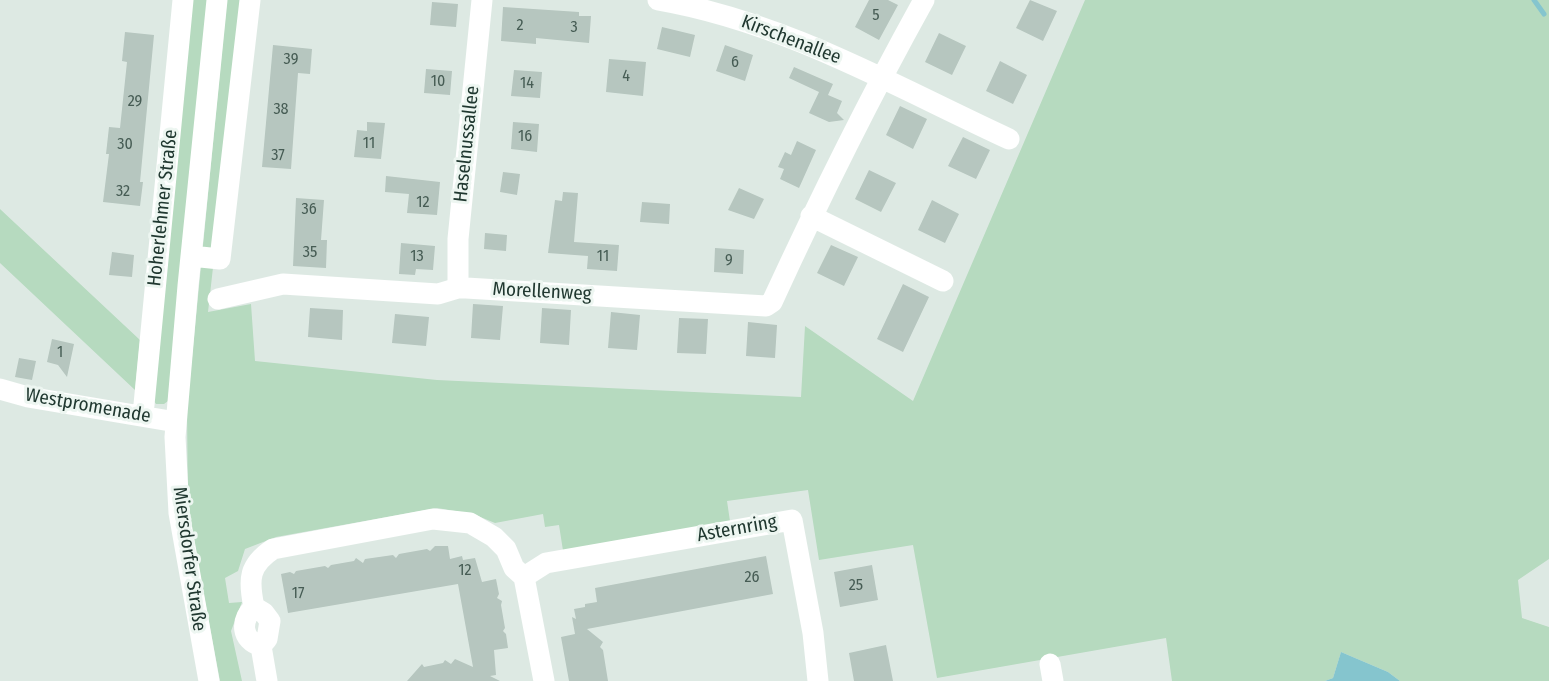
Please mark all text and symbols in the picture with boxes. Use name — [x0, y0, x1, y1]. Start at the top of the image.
house number: 5 — [872, 6, 880, 26]
street label: Kirschenallee — [738, 11, 844, 69]
house number: 2 — [516, 16, 524, 36]
house number: 3 — [570, 18, 578, 38]
house number: 39 — [284, 50, 298, 70]
house number: 6 — [731, 53, 739, 73]
house number: 4 — [622, 67, 630, 87]
house number: 10 — [431, 72, 445, 92]
house number: 14 — [520, 74, 534, 94]
street label: Haselnussallee — [450, 85, 484, 203]
house number: 29 — [128, 92, 142, 112]
house number: 38 — [273, 100, 289, 120]
house number: 16 — [518, 127, 532, 147]
street label: Hoherlehmer Straße — [143, 128, 183, 288]
house number: 11 — [363, 134, 375, 154]
house number: 30 — [117, 135, 133, 155]
house number: 37 — [271, 146, 285, 166]
house number: 32 — [116, 182, 130, 202]
house number: 12 — [416, 193, 430, 213]
house number: 36 — [301, 200, 317, 220]
house number: 35 — [303, 243, 317, 263]
house number: 13 — [410, 247, 424, 267]
house number: 11 — [597, 247, 609, 267]
house number: 9 — [725, 251, 733, 271]
street label: Morellenweg — [492, 278, 592, 306]
house number: 1 — [57, 343, 63, 363]
street label: Westpromenade — [24, 384, 152, 428]
street label: Miersdorfer Straße — [168, 485, 210, 633]
street label: Asternring — [695, 511, 779, 547]
house number: 12 — [458, 561, 472, 581]
house number: 26 — [745, 568, 759, 588]
house number: 25 — [849, 576, 863, 596]
house number: 17 — [292, 584, 304, 604]

